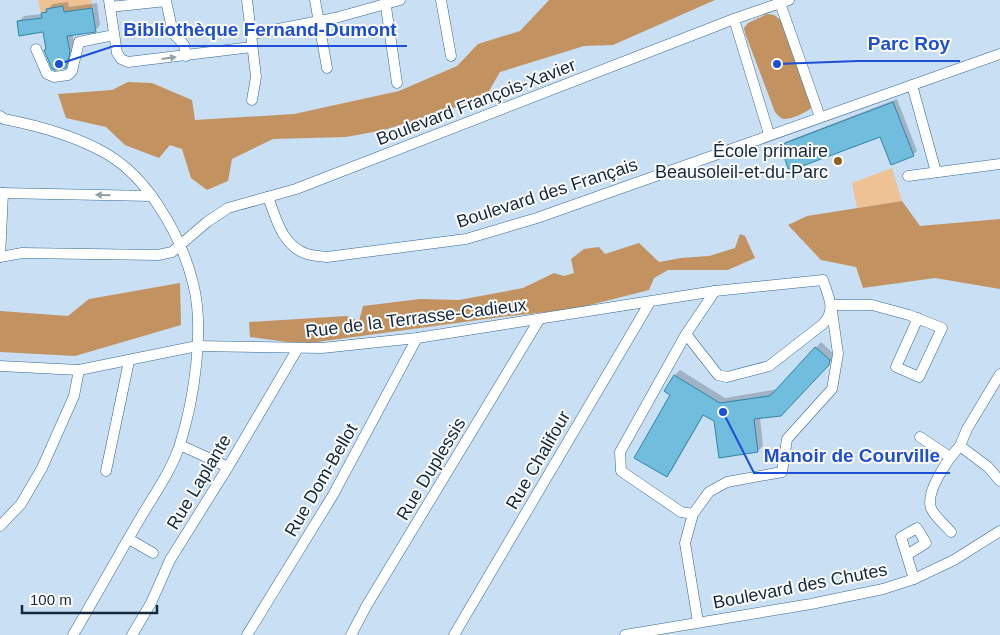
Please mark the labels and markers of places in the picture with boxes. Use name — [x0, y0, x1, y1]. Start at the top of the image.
callout: Bibliothèque Fernand-Dumont — [114, 12, 407, 46]
callout: Parc Roy — [858, 27, 960, 61]
place label: École primaire Beausoleil-et-du-Parc — [655, 141, 828, 182]
marker: École primaire Beausoleil-et-du-Parc — [832, 155, 844, 167]
callout: Manoir de Courville — [754, 439, 950, 473]

